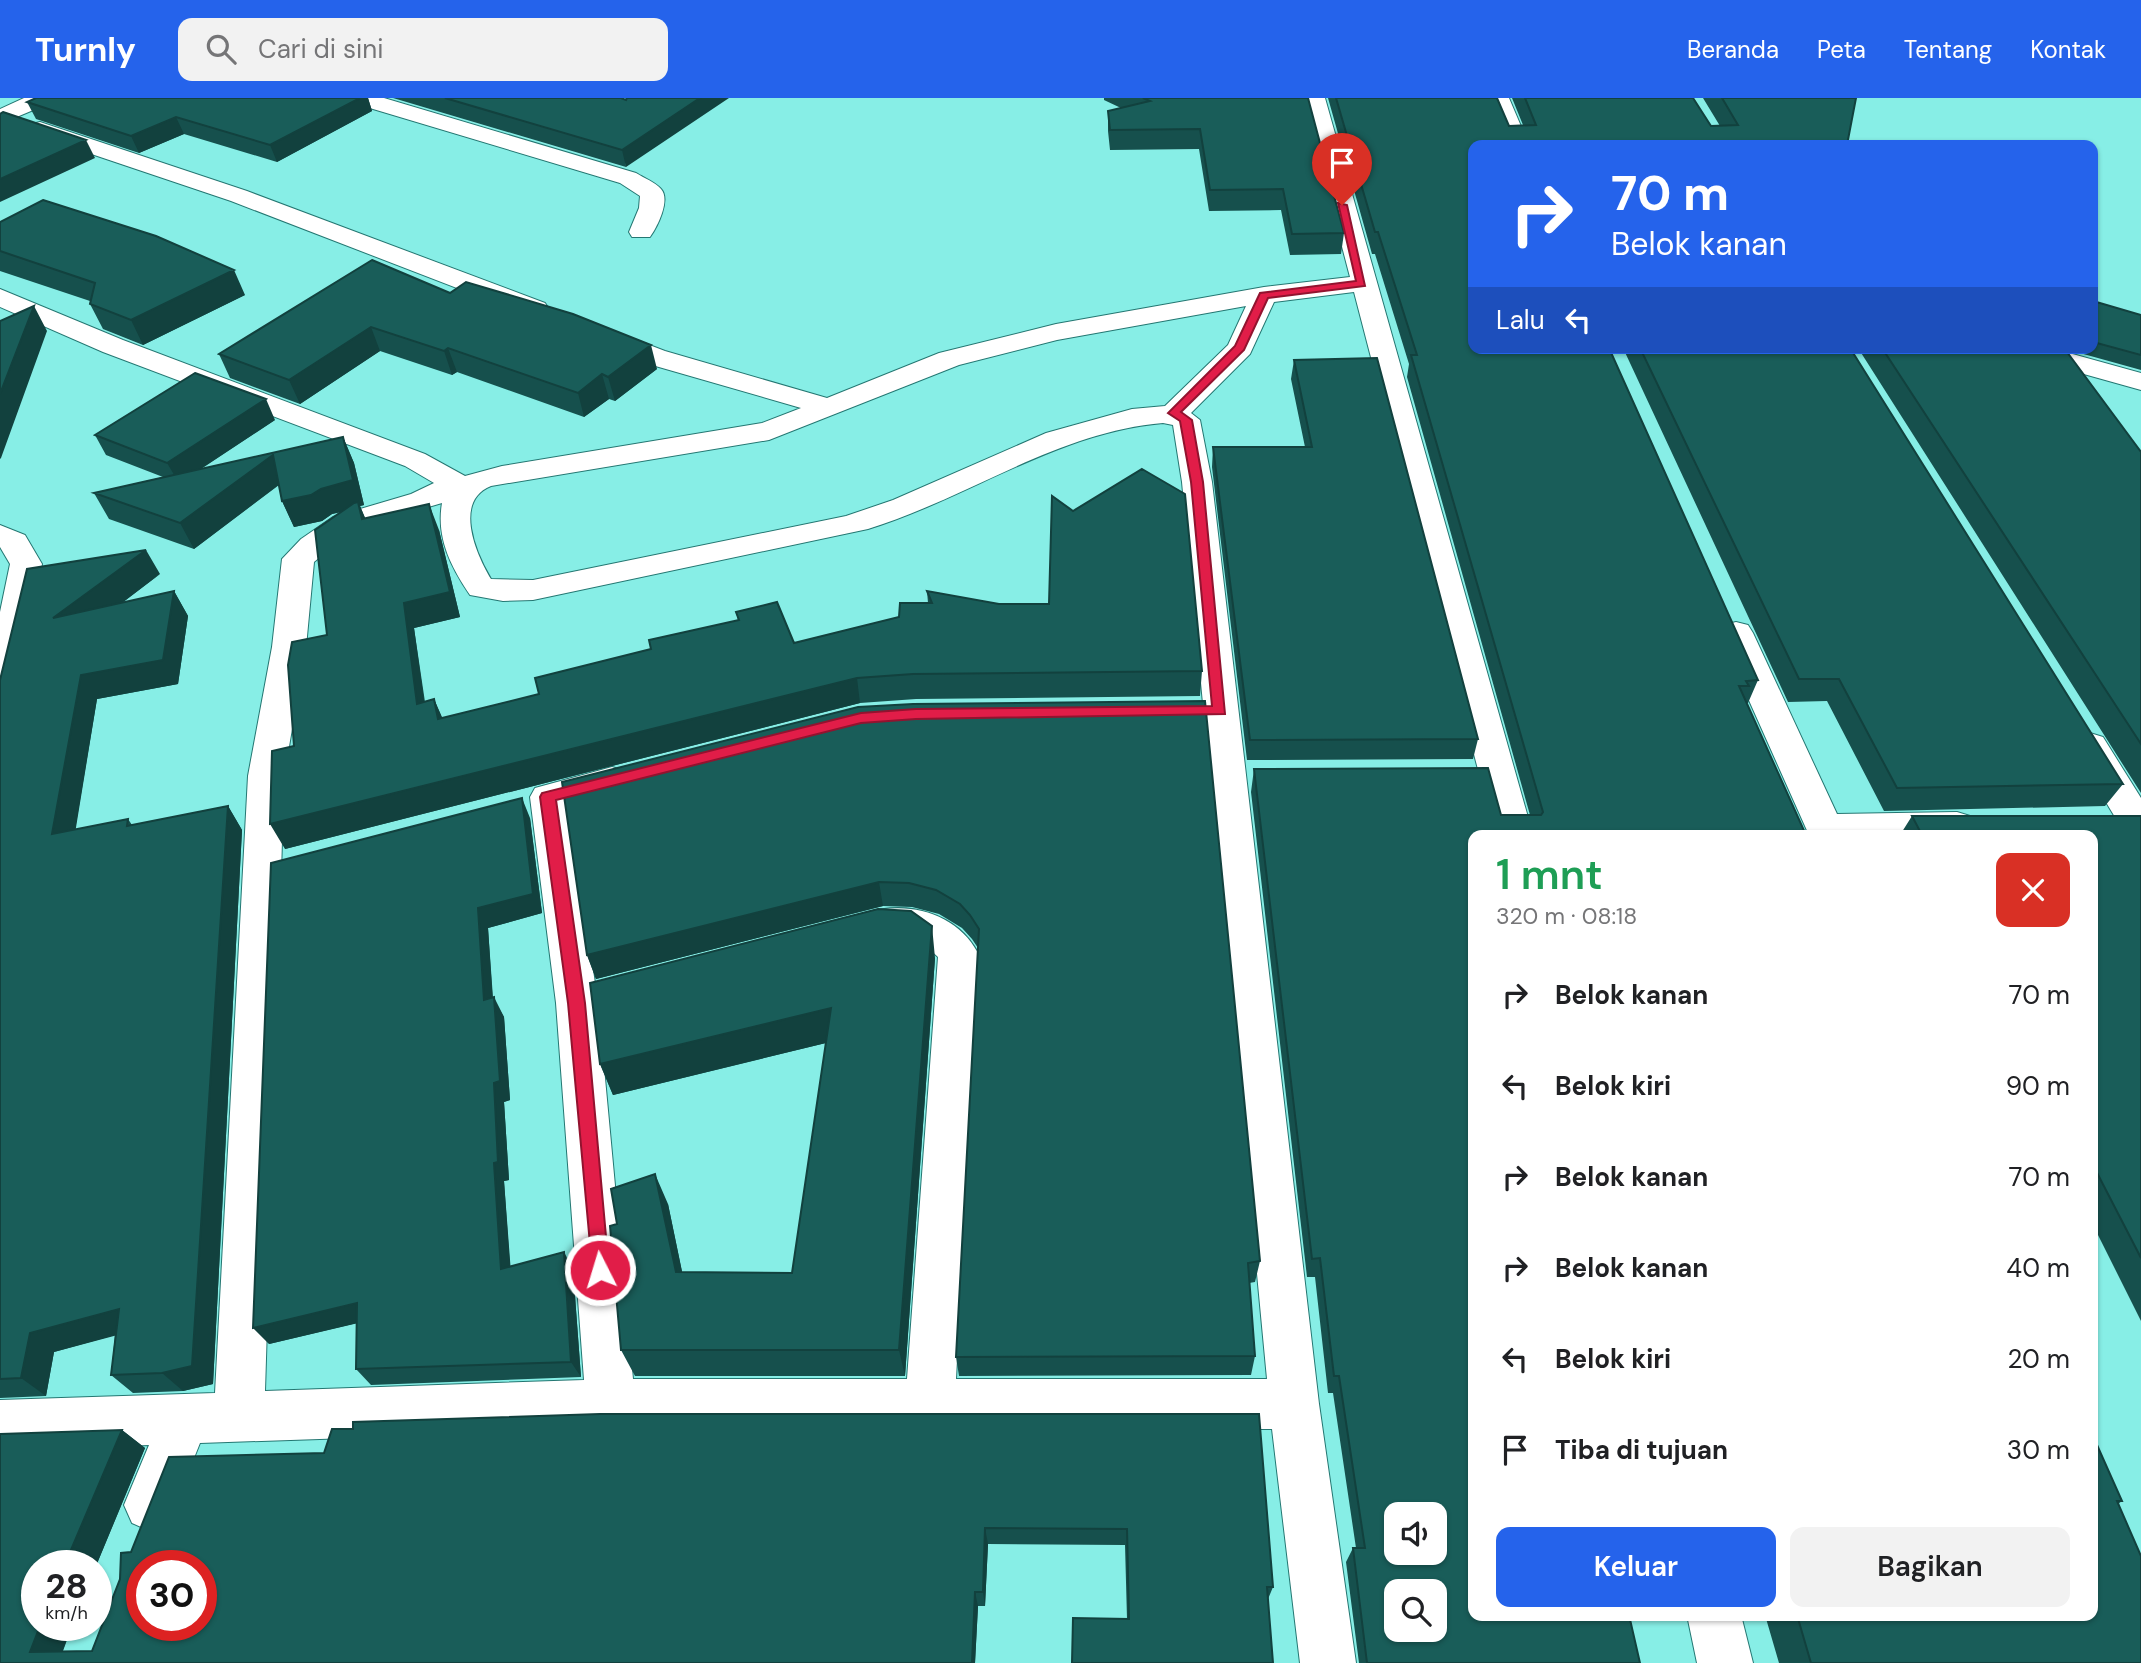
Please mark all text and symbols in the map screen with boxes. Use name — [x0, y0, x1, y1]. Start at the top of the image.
search box — [178, 18, 668, 81]
text: Turnly — [35, 28, 136, 71]
icon: search — [202, 30, 240, 68]
text: Cari di sini — [258, 32, 383, 66]
text: Beranda — [1687, 34, 1779, 65]
text: Peta — [1817, 34, 1866, 65]
text: Tentang — [1904, 34, 1992, 65]
text: Kontak — [2030, 34, 2106, 65]
pin — [1312, 133, 1372, 205]
icon: arrive — [1323, 144, 1361, 182]
text: 70 m — [1611, 161, 1729, 225]
icon: right — [1496, 168, 1587, 259]
text: Belok kanan — [1611, 223, 1787, 265]
icon: left — [1559, 301, 1597, 339]
text: Lalu — [1496, 303, 1545, 337]
text: 1 mnt — [1496, 847, 1603, 902]
button: close — [1996, 853, 2070, 927]
text: 320 m · 08:18 — [1496, 901, 1637, 931]
icon: right — [1496, 976, 1534, 1014]
text: Belok kanan — [1555, 978, 1708, 1012]
text: 70 m — [2009, 978, 2070, 1012]
icon: left — [1496, 1067, 1534, 1105]
text: Belok kiri — [1555, 1069, 1671, 1103]
text: 90 m — [2006, 1069, 2070, 1103]
icon: right — [1496, 1158, 1534, 1196]
text: Belok kanan — [1555, 1160, 1708, 1194]
text: 70 m — [2009, 1160, 2070, 1194]
position arrow — [563, 1233, 637, 1307]
icon: right — [1496, 1249, 1534, 1287]
text: Belok kanan — [1555, 1251, 1708, 1285]
text: 40 m — [2006, 1251, 2070, 1285]
icon: left — [1496, 1340, 1534, 1378]
text: Belok kiri — [1555, 1342, 1671, 1376]
text: 20 m — [2007, 1342, 2070, 1376]
icon: arrive — [1496, 1431, 1534, 1469]
text: Tiba di tujuan — [1555, 1433, 1728, 1467]
text: 30 m — [2007, 1433, 2070, 1467]
map controls — [1384, 1502, 1447, 1642]
button: sound — [1384, 1502, 1447, 1565]
button: Keluar — [1496, 1527, 1776, 1607]
button: Bagikan — [1790, 1527, 2070, 1607]
speed limit sign: 30 — [126, 1550, 217, 1641]
text: 28 — [45, 1563, 88, 1609]
button: search — [1384, 1579, 1447, 1642]
text: km/h — [45, 1601, 88, 1625]

